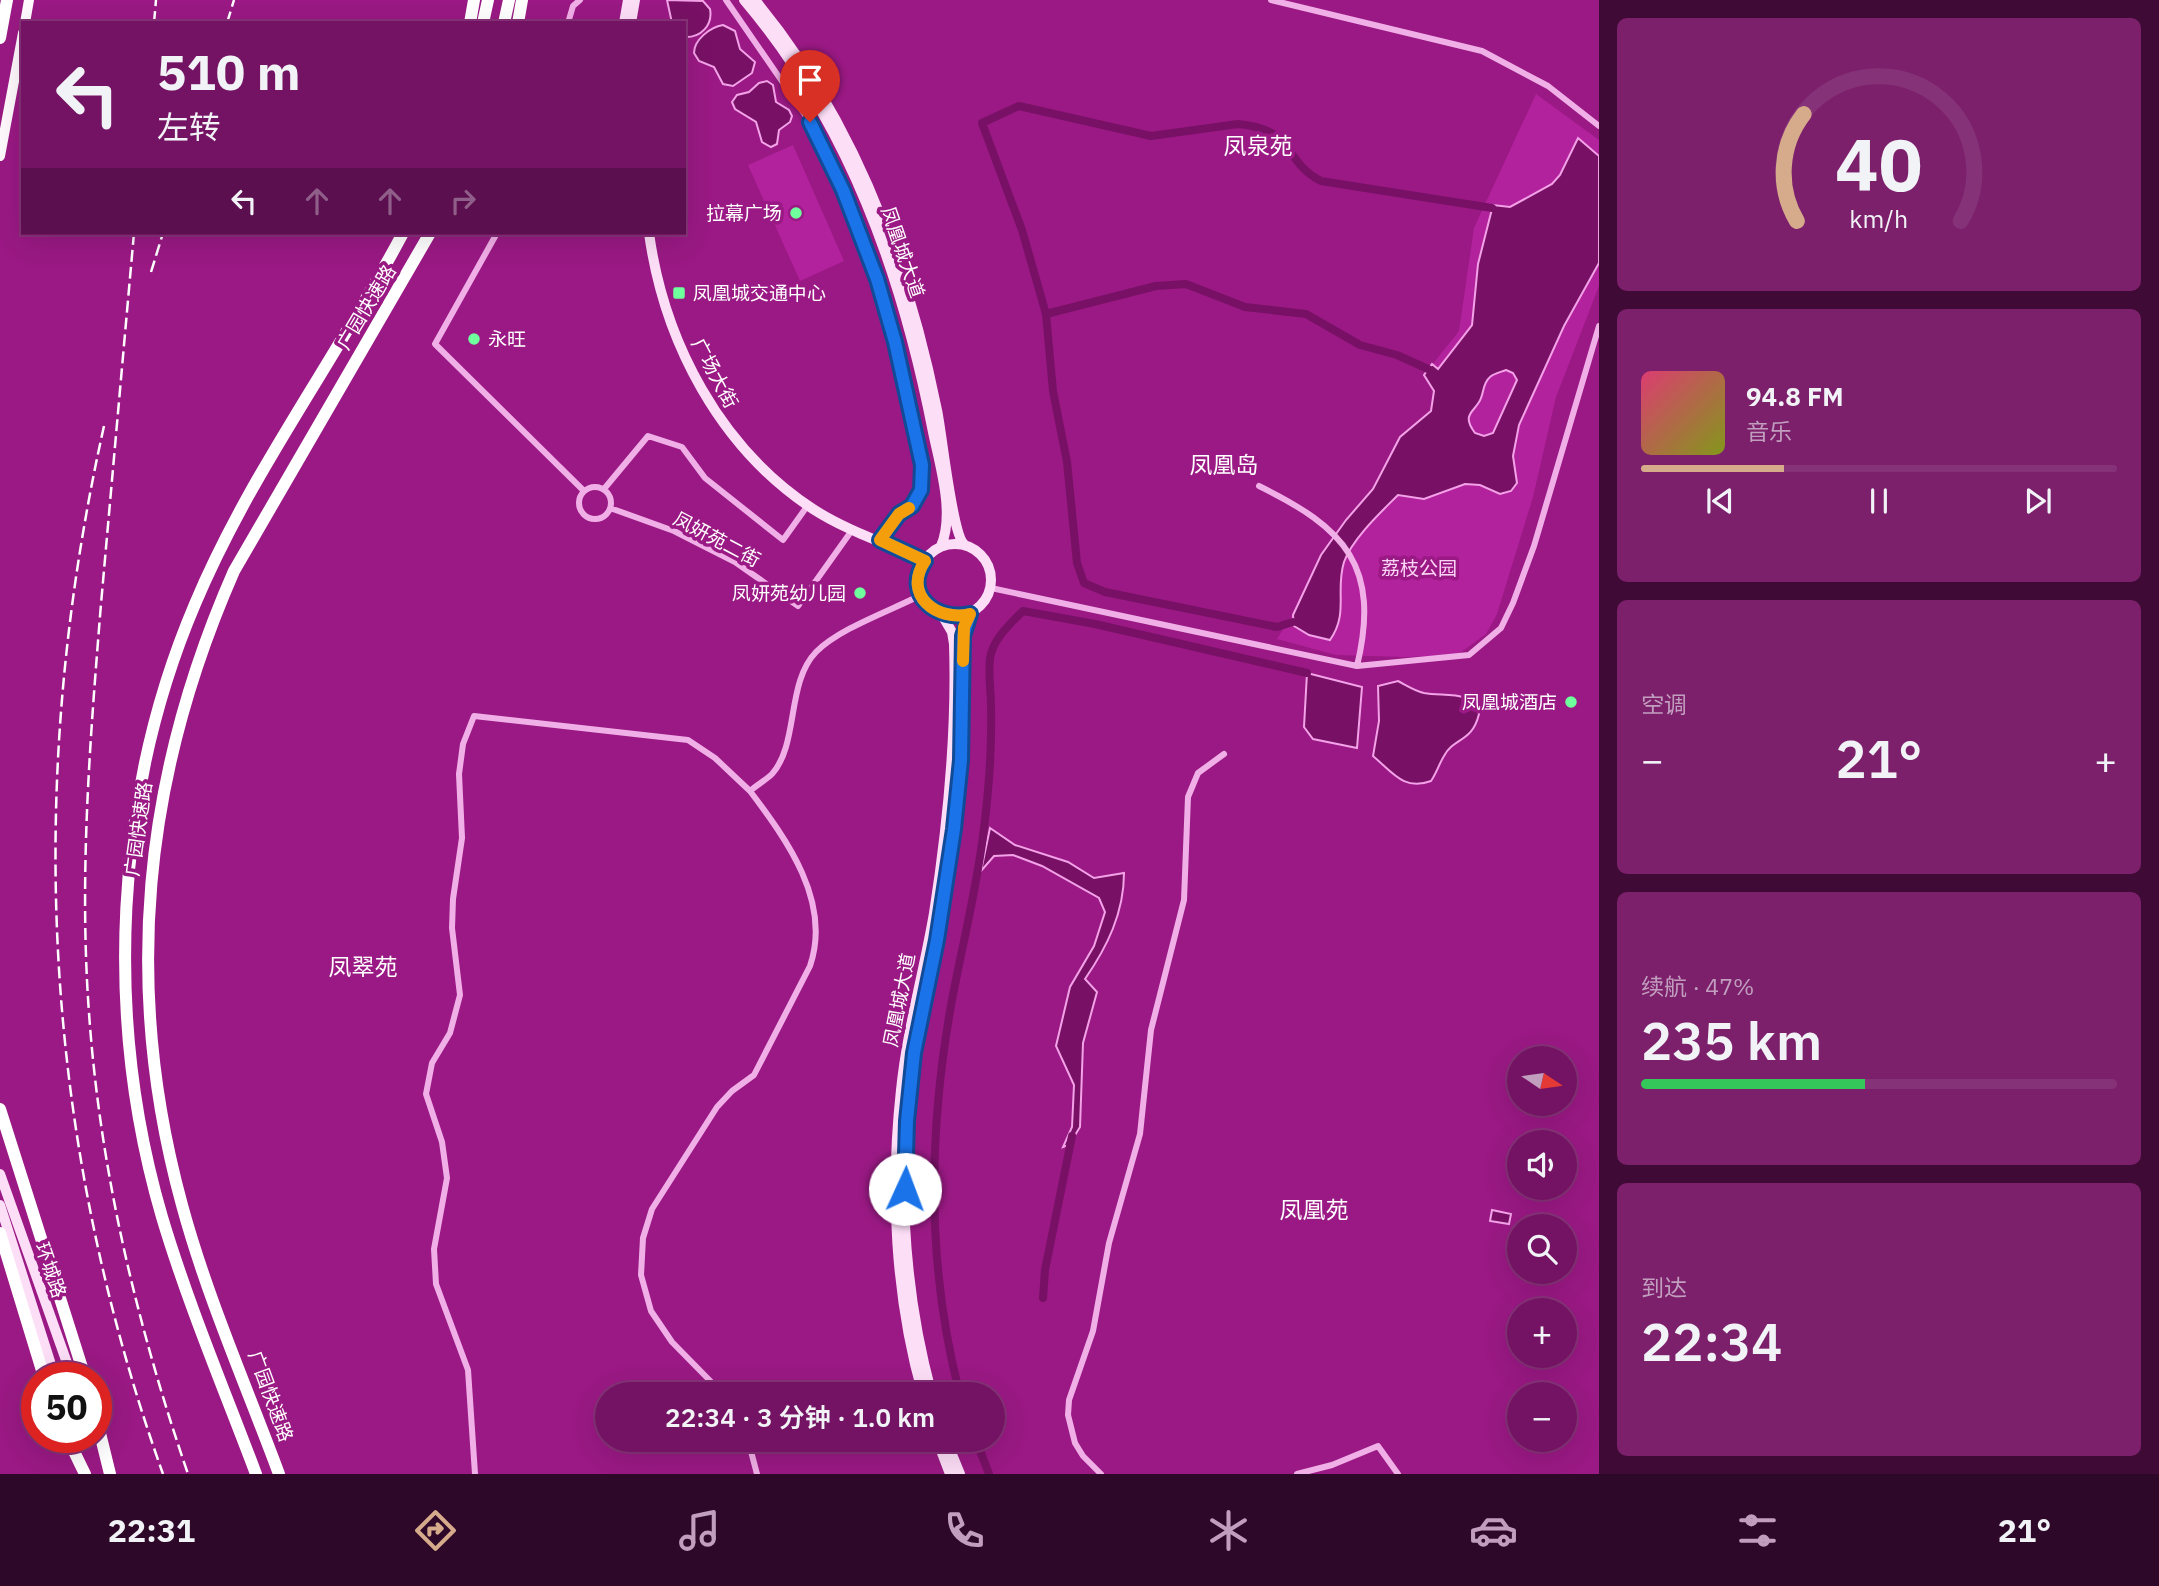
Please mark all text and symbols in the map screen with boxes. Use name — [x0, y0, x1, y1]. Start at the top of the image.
text: 510 m — [157, 40, 301, 103]
icon: left — [42, 49, 133, 140]
pin — [780, 50, 840, 122]
icon: arrive — [791, 61, 829, 99]
text: 左转 — [157, 106, 221, 148]
text: 40 — [1835, 116, 1923, 211]
district label: 凤泉苑 — [1224, 130, 1293, 160]
icon: left — [225, 182, 263, 220]
icon: ahead — [298, 182, 336, 220]
icon: ahead — [371, 182, 409, 220]
icon: right — [444, 182, 482, 220]
place label: 拉幕广场 — [706, 201, 782, 225]
text: km/h — [1850, 201, 1908, 234]
street label: 凤凰城大道 — [876, 203, 930, 301]
marker: 拉幕广场 — [788, 205, 804, 221]
street label: 广园快速路 — [331, 260, 401, 354]
place label: 凤凰城交通中心 — [693, 281, 826, 305]
marker: 凤凰城交通中心 — [671, 285, 687, 301]
place label: 永旺 — [488, 327, 526, 351]
marker: 永旺 — [466, 331, 482, 347]
street label: 广场大街 — [687, 334, 743, 412]
text: 94.8 FM — [1746, 379, 1844, 413]
text: 音乐 — [1746, 416, 1792, 446]
district label: 凤凰岛 — [1190, 449, 1259, 479]
icon: previous — [1701, 482, 1739, 520]
icon: pause — [1860, 482, 1898, 520]
icon: next — [2019, 482, 2057, 520]
street label: 凤妍苑二街 — [669, 506, 765, 572]
park label: 荔枝公园 — [1381, 556, 1457, 580]
place label: 凤妍苑幼儿园 — [732, 581, 846, 605]
marker: 凤妍苑幼儿园 — [852, 585, 868, 601]
text: 空调 — [1641, 689, 1687, 719]
place label: 凤凰城酒店 — [1462, 690, 1557, 714]
marker: 凤凰城酒店 — [1563, 694, 1579, 710]
text: 21° — [1836, 725, 1922, 792]
text: − — [1641, 735, 1664, 784]
text: + — [2094, 735, 2117, 784]
street label: 广园快速路 — [120, 780, 156, 878]
district label: 凤翠苑 — [329, 951, 398, 981]
street label: 凤凰城大道 — [878, 951, 920, 1049]
text: 续航 · 47% — [1641, 971, 1754, 1001]
text: 235 km — [1641, 1007, 1822, 1074]
north arrow — [1507, 1046, 1577, 1116]
map controls — [1507, 1046, 1577, 1452]
button: sound — [1507, 1130, 1577, 1200]
position arrow — [868, 1152, 942, 1226]
district label: 凤凰苑 — [1280, 1194, 1349, 1224]
button: search — [1507, 1214, 1577, 1284]
street label: 环城路 — [30, 1239, 72, 1301]
text: 到达 — [1641, 1272, 1687, 1302]
button: + — [1507, 1298, 1577, 1368]
text: 22:34 — [1641, 1308, 1782, 1375]
street label: 广园快速路 — [243, 1347, 299, 1445]
speed limit sign: 50 — [21, 1362, 112, 1453]
button: − — [1507, 1382, 1577, 1452]
text: 22:34 · 3 分钟 · 1.0 km — [665, 1400, 935, 1434]
icon: directions — [411, 1506, 460, 1555]
icon: music — [675, 1506, 724, 1555]
icon: phone — [940, 1506, 989, 1555]
icon: climate — [1204, 1506, 1253, 1555]
icon: car — [1469, 1506, 1518, 1555]
icon: filters — [1733, 1506, 1782, 1555]
text: 22:31 — [108, 1509, 195, 1551]
text: 21° — [1998, 1509, 2051, 1551]

